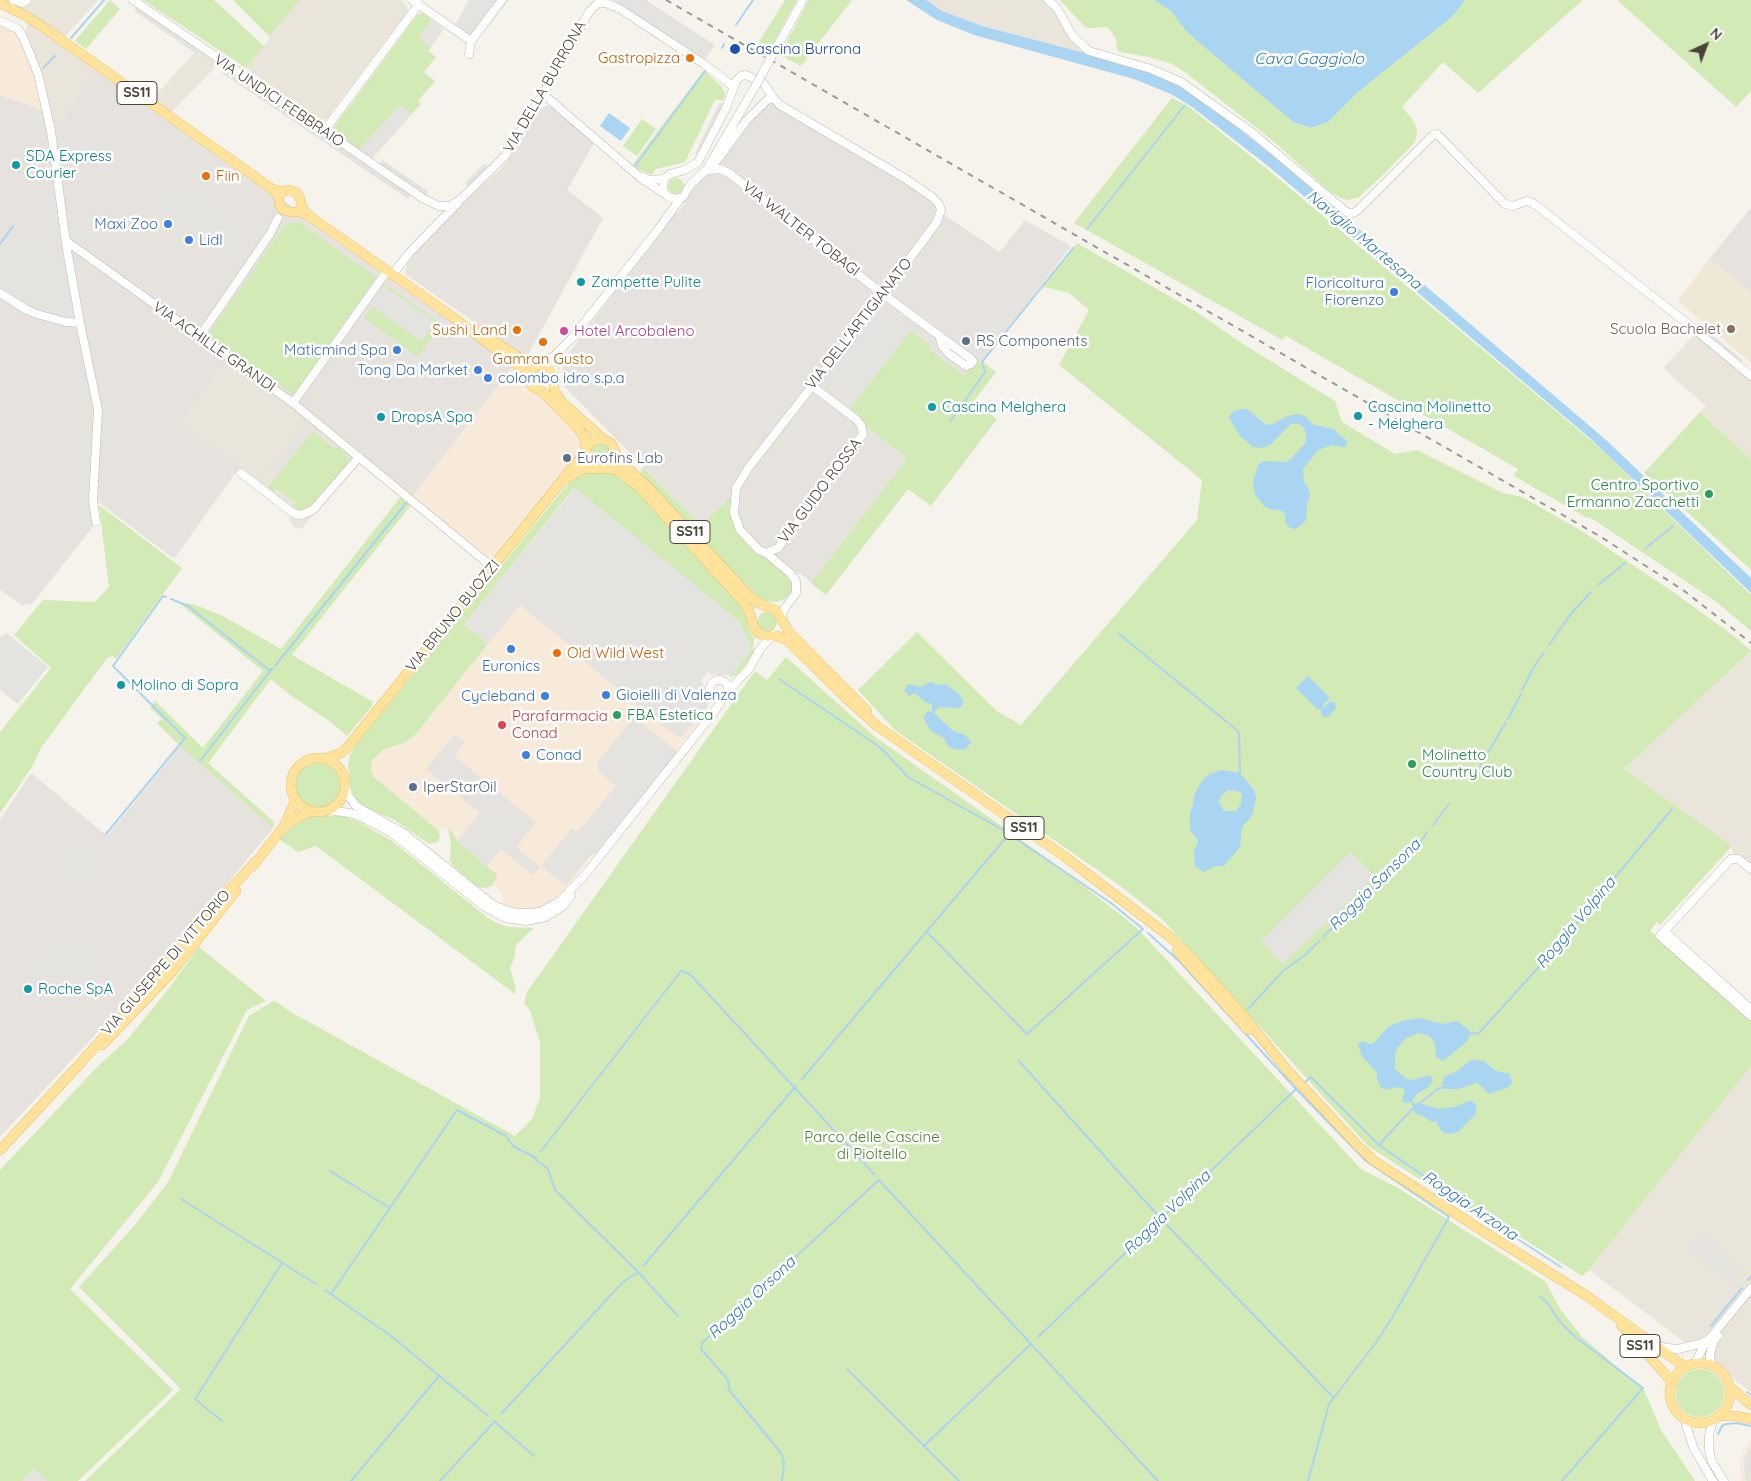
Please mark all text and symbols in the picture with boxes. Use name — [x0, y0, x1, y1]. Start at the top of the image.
street label: VIA DELLA BURRONA — [500, 18, 590, 156]
north arrow — [1681, 20, 1731, 70]
text: N — [1706, 24, 1726, 44]
place label: Cascina Burrona — [746, 40, 861, 58]
marker: Cascina Burrona — [728, 42, 742, 56]
place label: Gastropizza — [598, 49, 680, 67]
water label: Cava Gaggiolo — [1254, 49, 1364, 69]
street label: VIA UNDICI FEBBRAIO — [211, 51, 347, 151]
marker: Gastropizza — [684, 52, 696, 64]
road number: SS11 — [117, 82, 157, 105]
place label: SDA Express Courier — [26, 147, 112, 182]
marker: SDA Express Courier — [10, 159, 22, 171]
place label: Fiin — [216, 167, 240, 185]
marker: Fiin — [200, 170, 212, 182]
street label: VIA WALTER TOBAGI — [739, 178, 863, 280]
water label: Naviglio Martesana — [1303, 186, 1425, 294]
place label: Maxi Zoo — [94, 215, 158, 233]
marker: Maxi Zoo — [162, 218, 174, 230]
place label: Lidl — [199, 231, 223, 249]
marker: Lidl — [183, 234, 195, 246]
street label: VIA DELL'ARTIGIANATO — [802, 255, 916, 393]
place label: Zampette Pulite — [591, 273, 701, 291]
place label: Floricoltura Fiorenzo — [1306, 274, 1384, 309]
marker: Zampette Pulite — [575, 276, 587, 288]
marker: Floricoltura Fiorenzo — [1388, 286, 1400, 298]
street label: VIA ACHILLE GRANDI — [149, 298, 279, 396]
place label: Scuola Bachelet — [1610, 320, 1721, 338]
place label: Sushi Land — [432, 321, 507, 339]
place label: Hotel Arcobaleno — [574, 322, 695, 340]
marker: Scuola Bachelet — [1725, 323, 1737, 335]
marker: Sushi Land — [511, 324, 523, 336]
marker: Hotel Arcobaleno — [558, 325, 570, 337]
place label: RS Components — [976, 332, 1087, 350]
marker: RS Components — [960, 335, 972, 347]
marker: Gamran Gusto — [537, 336, 549, 348]
place label: Maticmind Spa — [284, 341, 387, 359]
marker: Maticmind Spa — [391, 344, 403, 356]
place label: Gamran Gusto — [493, 350, 593, 368]
place label: Tong Da Market — [357, 361, 468, 379]
marker: Tong Da Market — [472, 364, 484, 376]
place label: colombo idro s.p.a — [498, 369, 625, 387]
marker: colombo idro s.p.a — [482, 372, 494, 384]
place label: Cascina Melghera — [942, 398, 1066, 416]
place label: Cascina Molinetto - Melghera — [1368, 398, 1491, 433]
marker: Cascina Melghera — [926, 401, 938, 413]
place label: DropsA Spa — [391, 408, 473, 426]
marker: Cascina Molinetto - Melghera — [1352, 410, 1364, 422]
marker: DropsA Spa — [375, 411, 387, 423]
street label: VIA GUIDO ROSSA — [775, 435, 865, 547]
place label: Eurofins Lab — [577, 449, 663, 467]
marker: Eurofins Lab — [561, 452, 573, 464]
place label: Centro Sportivo Ermanno Zacchetti — [1567, 476, 1699, 511]
marker: Centro Sportivo Ermanno Zacchetti — [1703, 488, 1715, 500]
road number: SS11 — [670, 520, 710, 544]
street label: VIA BRUNO BUOZZI — [402, 556, 504, 676]
marker: Euronics — [505, 643, 517, 655]
place label: Old Wild West — [567, 644, 664, 662]
marker: Old Wild West — [551, 647, 563, 659]
place label: Euronics — [482, 657, 540, 675]
place label: Molino di Sopra — [131, 676, 239, 694]
marker: Molino di Sopra — [115, 679, 127, 691]
place label: Gioielli di Valenza — [616, 686, 737, 704]
place label: Cycleband — [461, 687, 535, 705]
marker: Gioielli di Valenza — [600, 689, 612, 701]
marker: Cycleband — [539, 690, 551, 702]
place label: FBA Estetica — [627, 706, 713, 724]
place label: Parafarmacia Conad — [512, 707, 608, 742]
marker: FBA Estetica — [611, 709, 623, 721]
marker: Parafarmacia Conad — [496, 719, 508, 731]
place label: Conad — [536, 746, 582, 764]
place label: Molinetto Country Club — [1422, 746, 1512, 781]
marker: Conad — [520, 749, 532, 761]
marker: Molinetto Country Club — [1406, 758, 1418, 770]
place label: IperStarOil — [423, 778, 497, 796]
marker: IperStarOil — [407, 781, 419, 793]
road number: SS11 — [1004, 816, 1044, 840]
water label: Roggia Sansona — [1325, 835, 1425, 935]
water label: Roggia Volpina — [1532, 873, 1620, 973]
street label: VIA GIUSEPPE DI VITTORIO — [98, 886, 234, 1040]
place label: Roche SpA — [38, 980, 113, 998]
marker: Roche SpA — [22, 983, 34, 995]
park label: Parco delle Cascine di Pioltello — [804, 1128, 940, 1163]
water label: Roggia Volpina — [1120, 1167, 1214, 1259]
water label: Roggia Arzona — [1419, 1167, 1521, 1245]
water label: Roggia Orsona — [704, 1253, 800, 1343]
road number: SS11 — [1620, 1334, 1660, 1358]

